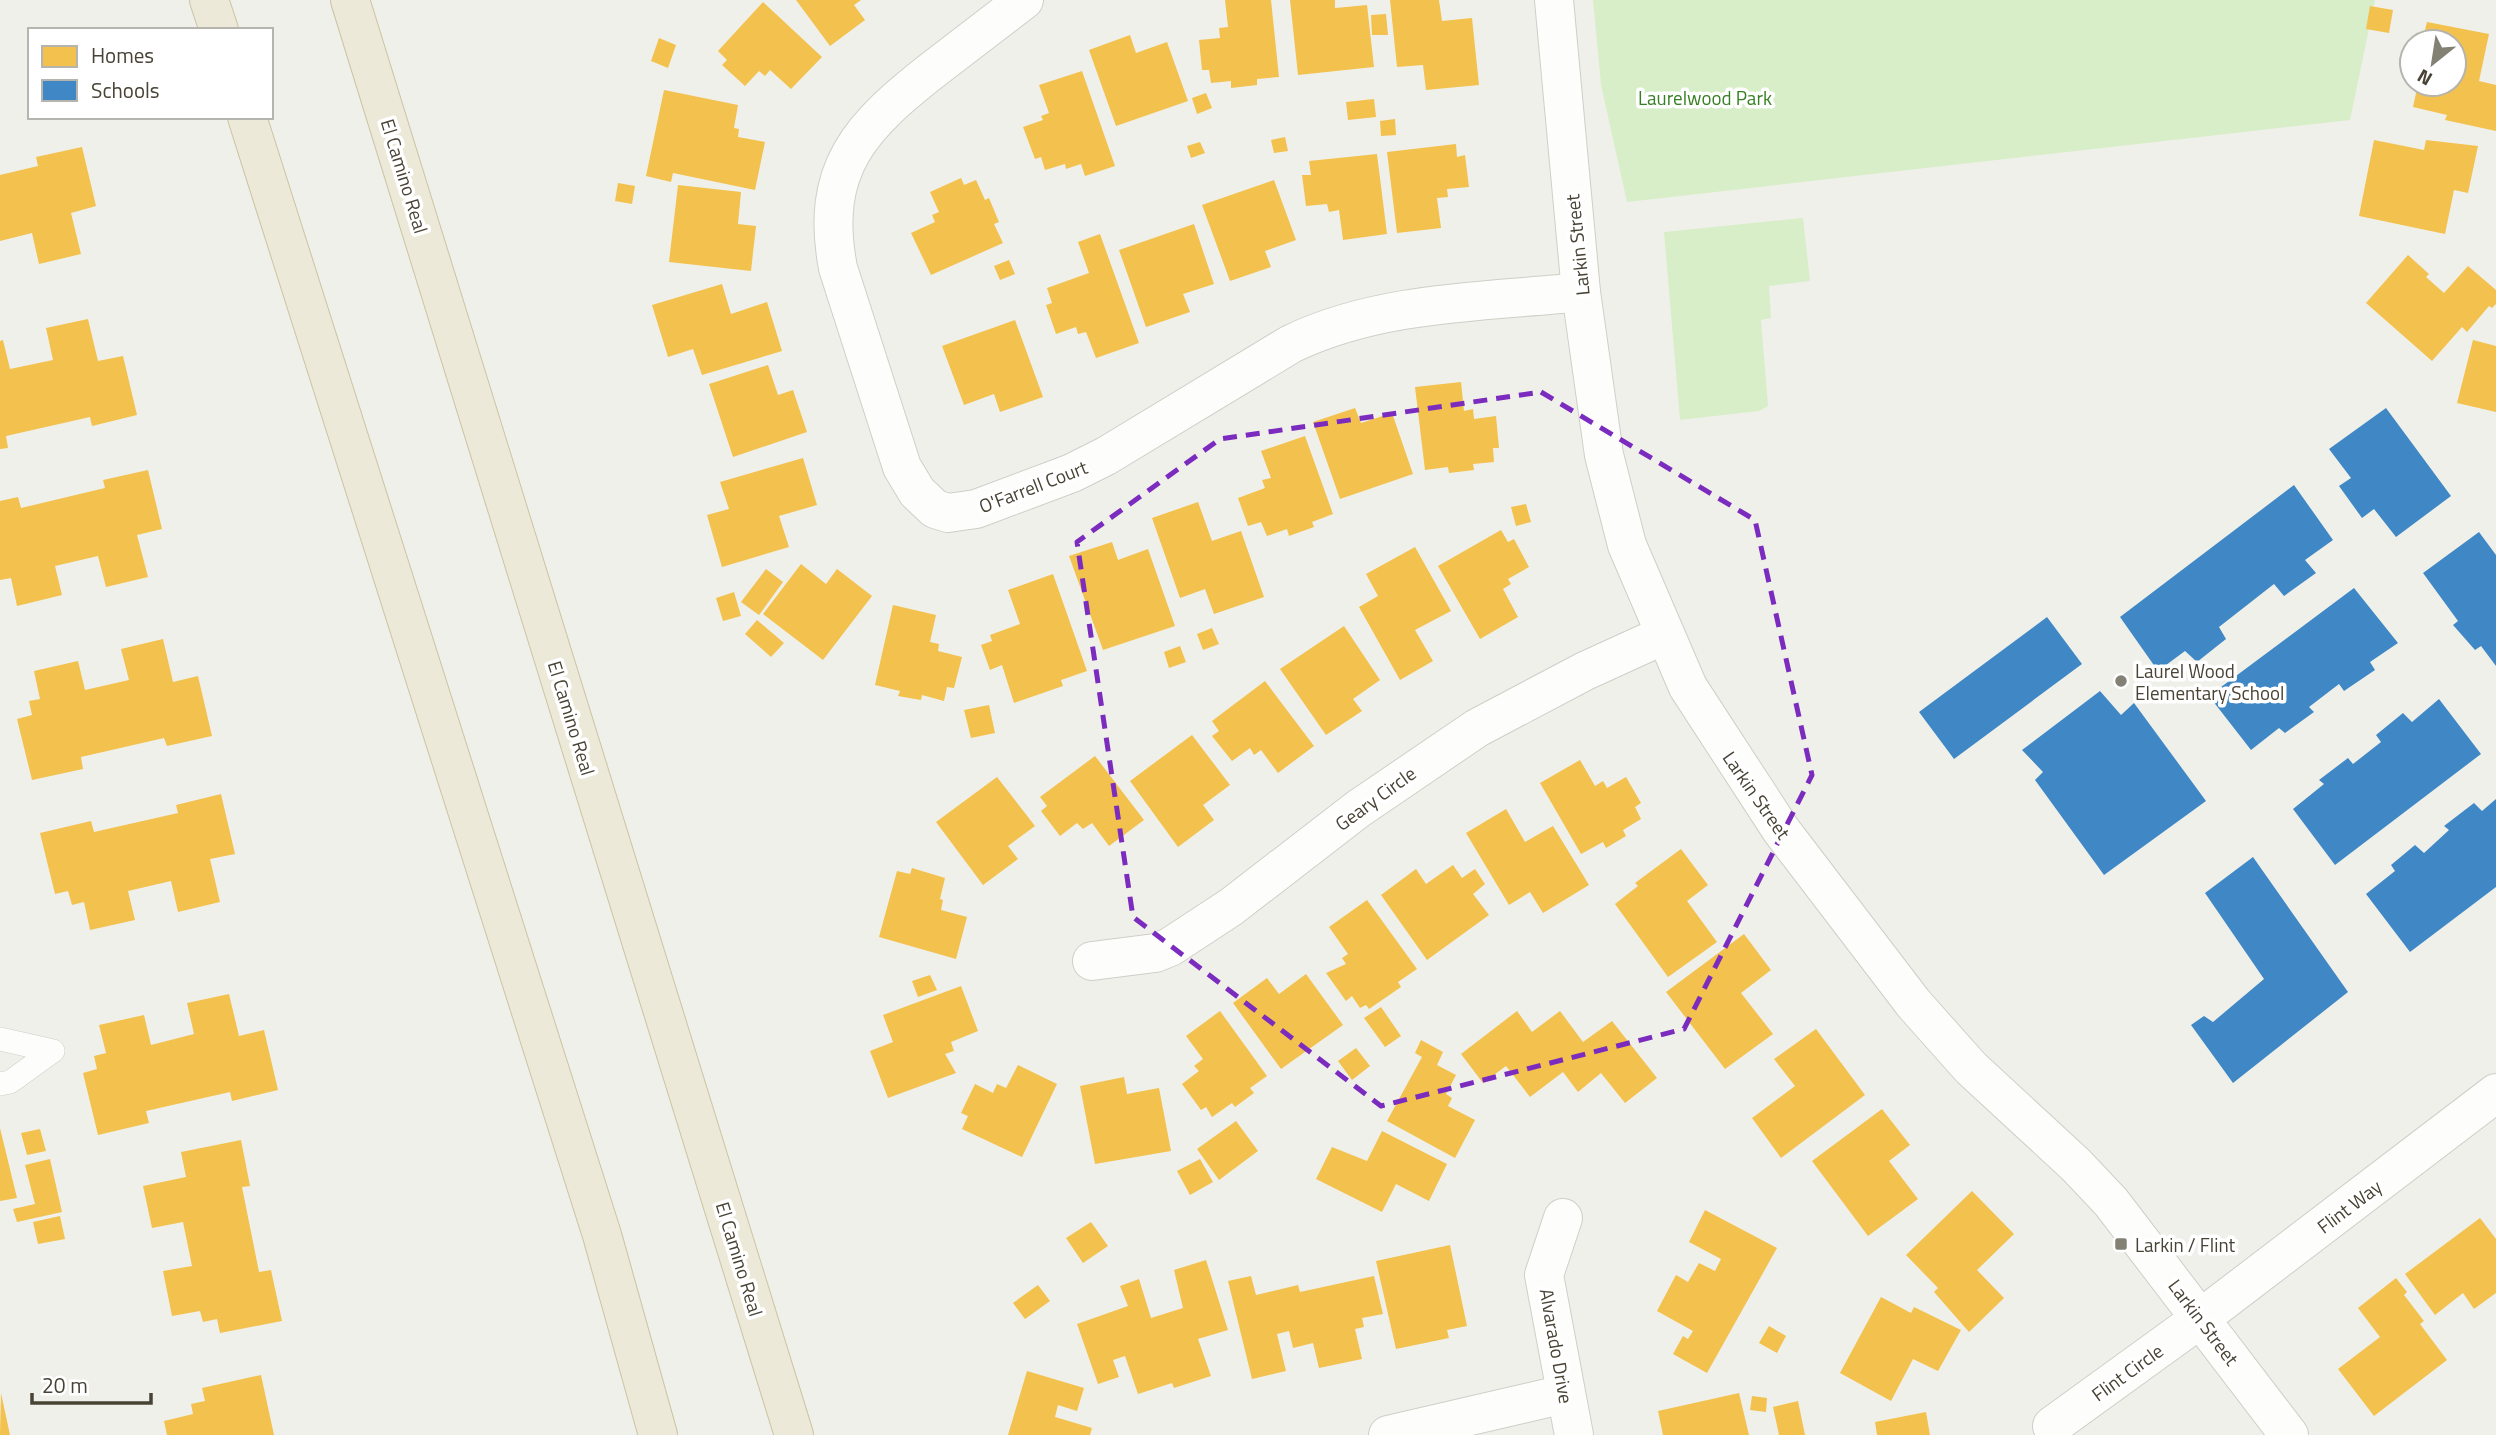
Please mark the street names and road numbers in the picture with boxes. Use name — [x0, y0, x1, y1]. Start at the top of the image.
street label: El Camino Real — [374, 115, 436, 237]
street label: Larkin Street — [1557, 193, 1597, 297]
street label: O'Farrell Court — [974, 452, 1092, 520]
street label: El Camino Real — [541, 657, 603, 779]
street label: Larkin Street — [1716, 745, 1798, 845]
street label: Geary Circle — [1328, 759, 1422, 837]
street label: Flint Way — [2310, 1172, 2388, 1240]
street label: El Camino Real — [709, 1198, 771, 1320]
street label: Larkin Street — [2162, 1273, 2246, 1372]
street label: Alvarado Drive — [1533, 1286, 1581, 1406]
street label: Flint Circle — [2085, 1336, 2169, 1408]

